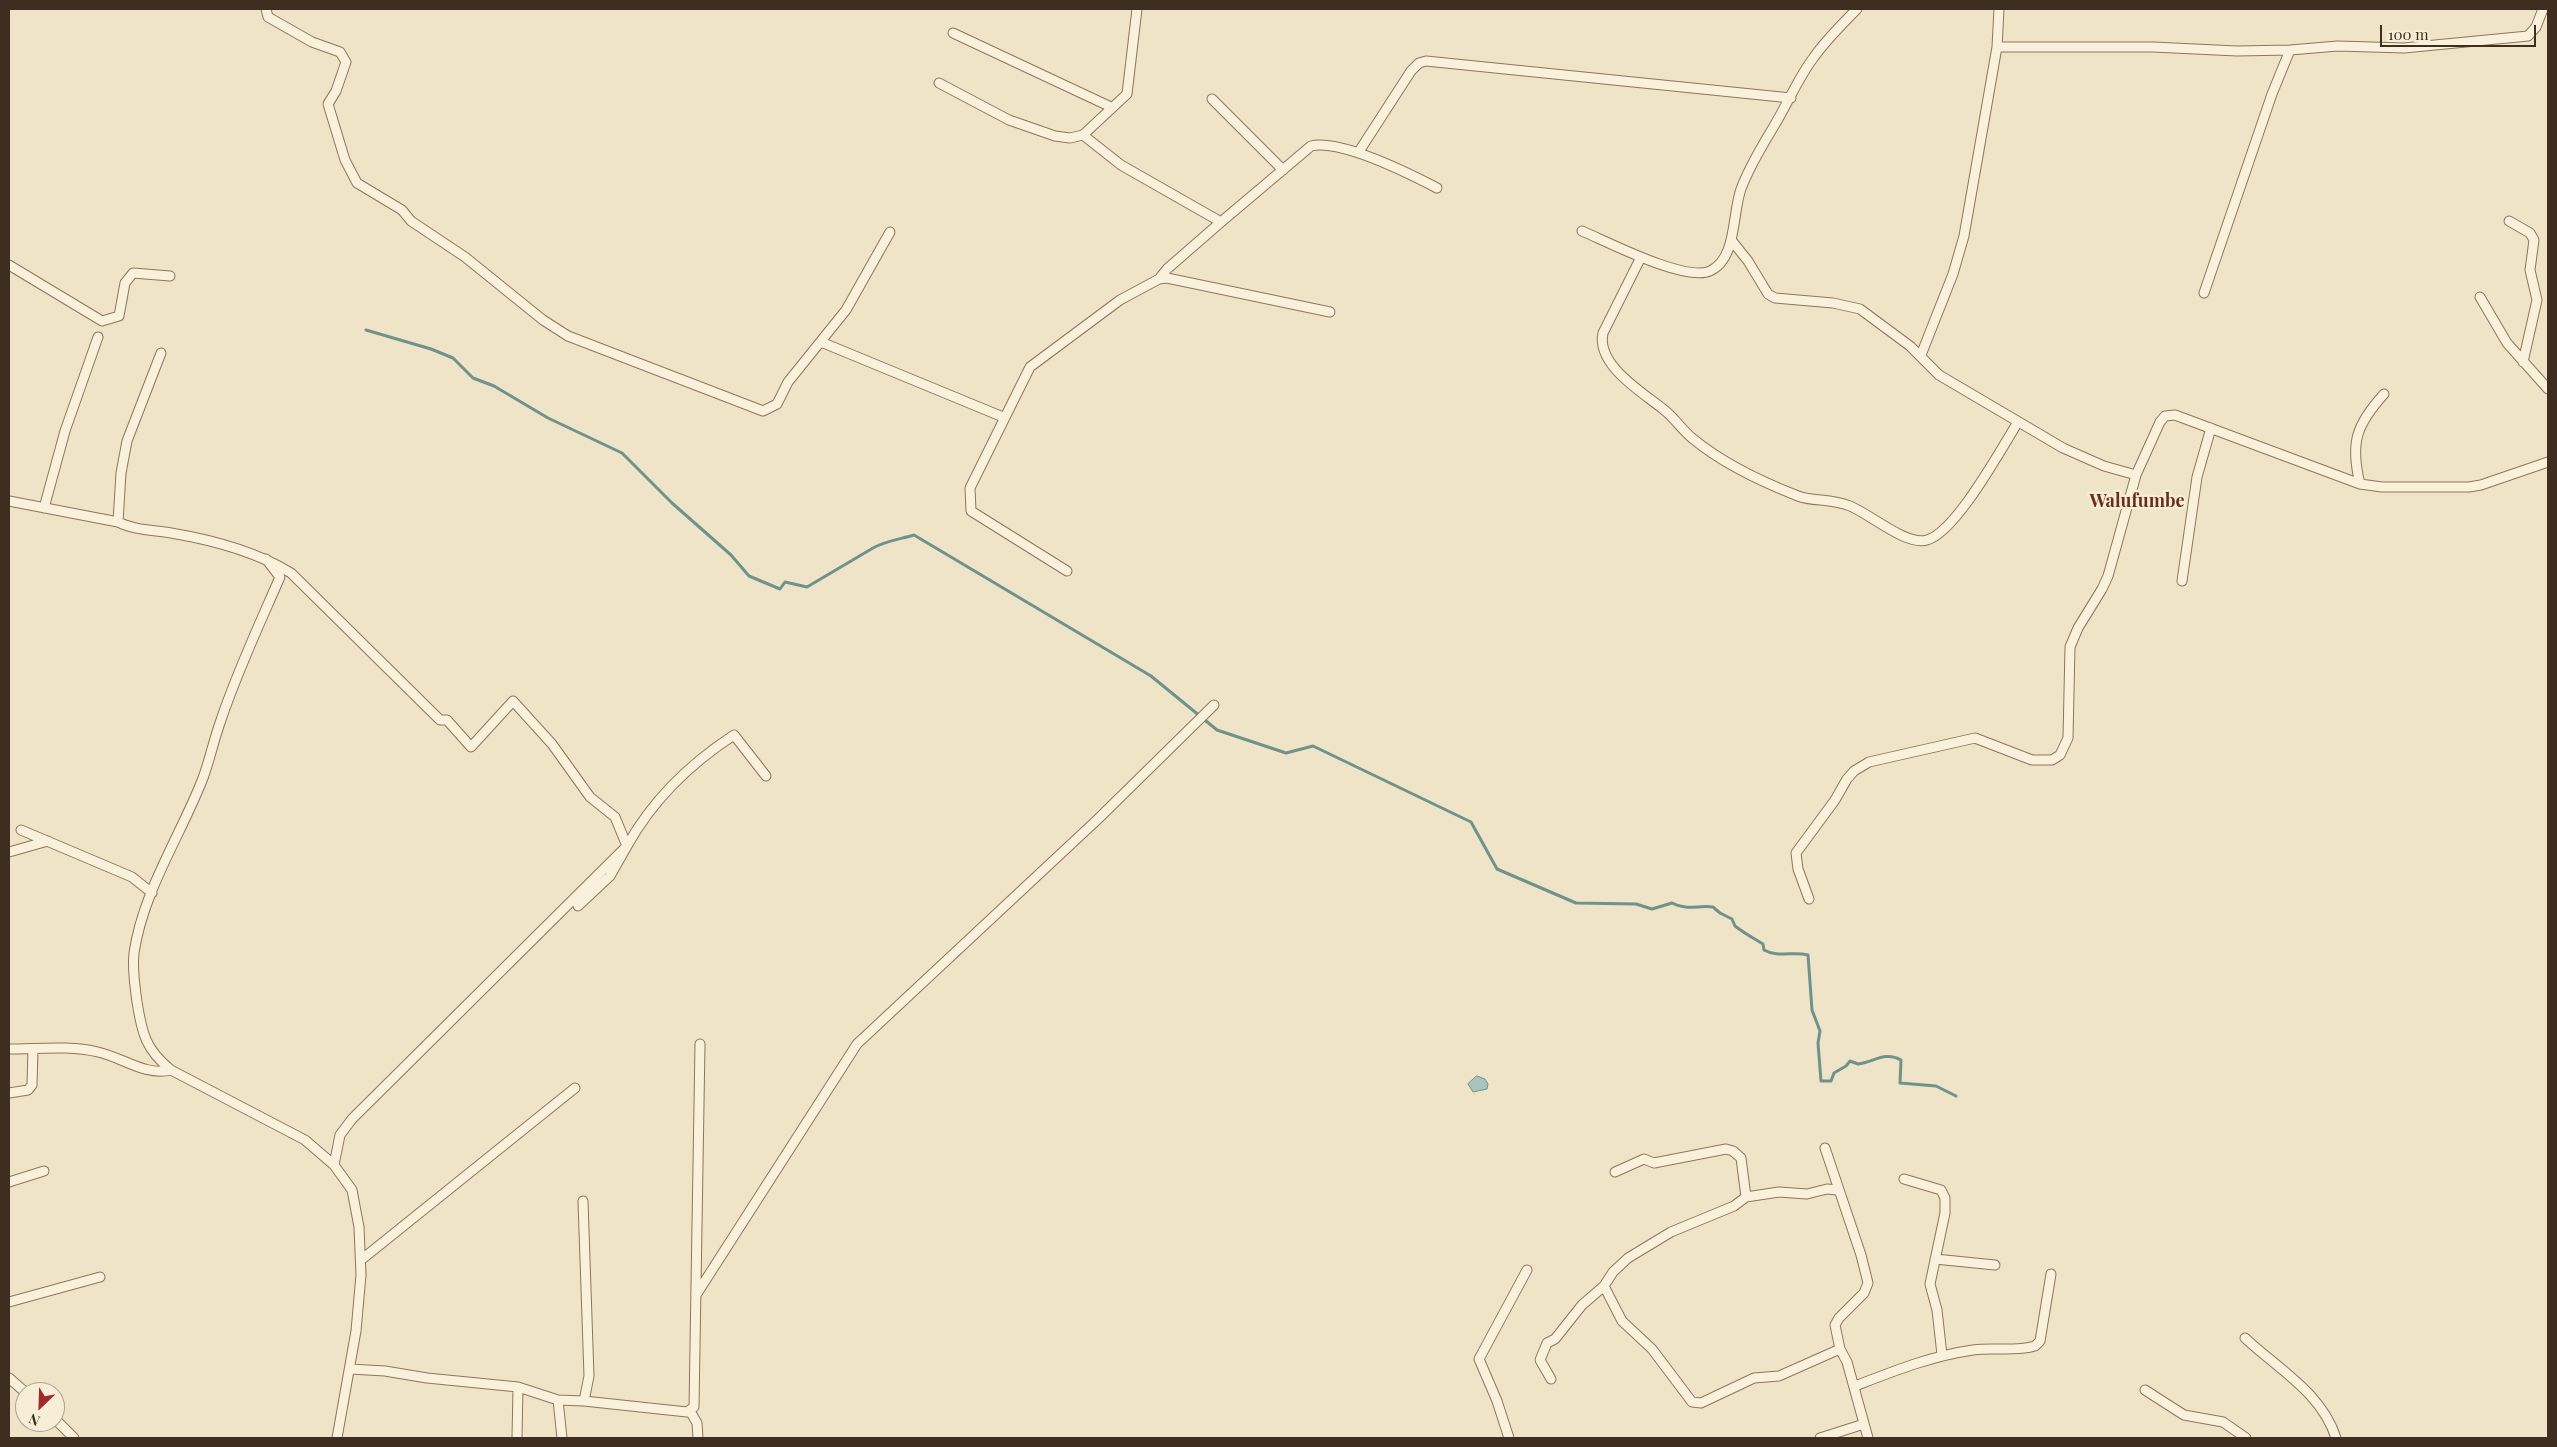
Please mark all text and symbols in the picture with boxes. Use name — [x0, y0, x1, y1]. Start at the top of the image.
scale bar — [2382, 15, 2538, 47]
text: 100 m — [2388, 24, 2429, 44]
district label: Walufumbe — [2089, 490, 2185, 512]
north arrow — [15, 1382, 65, 1432]
text: N — [26, 1410, 43, 1431]

